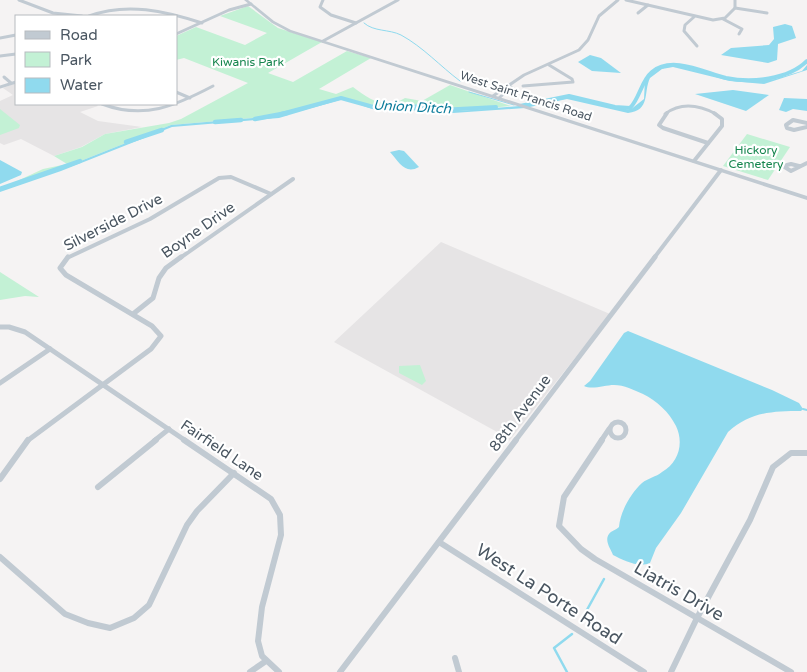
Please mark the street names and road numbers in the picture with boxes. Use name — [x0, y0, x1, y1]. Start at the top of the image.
street label: West Saint Francis Road — [458, 68, 594, 124]
street label: Silverside Drive — [61, 189, 165, 255]
street label: Boyne Drive — [158, 198, 238, 262]
street label: 88th Avenue — [485, 371, 555, 455]
street label: Fairfield Lane — [177, 416, 267, 484]
street label: West La Porte Road — [472, 539, 626, 649]
street label: Liatris Drive — [630, 556, 728, 626]

